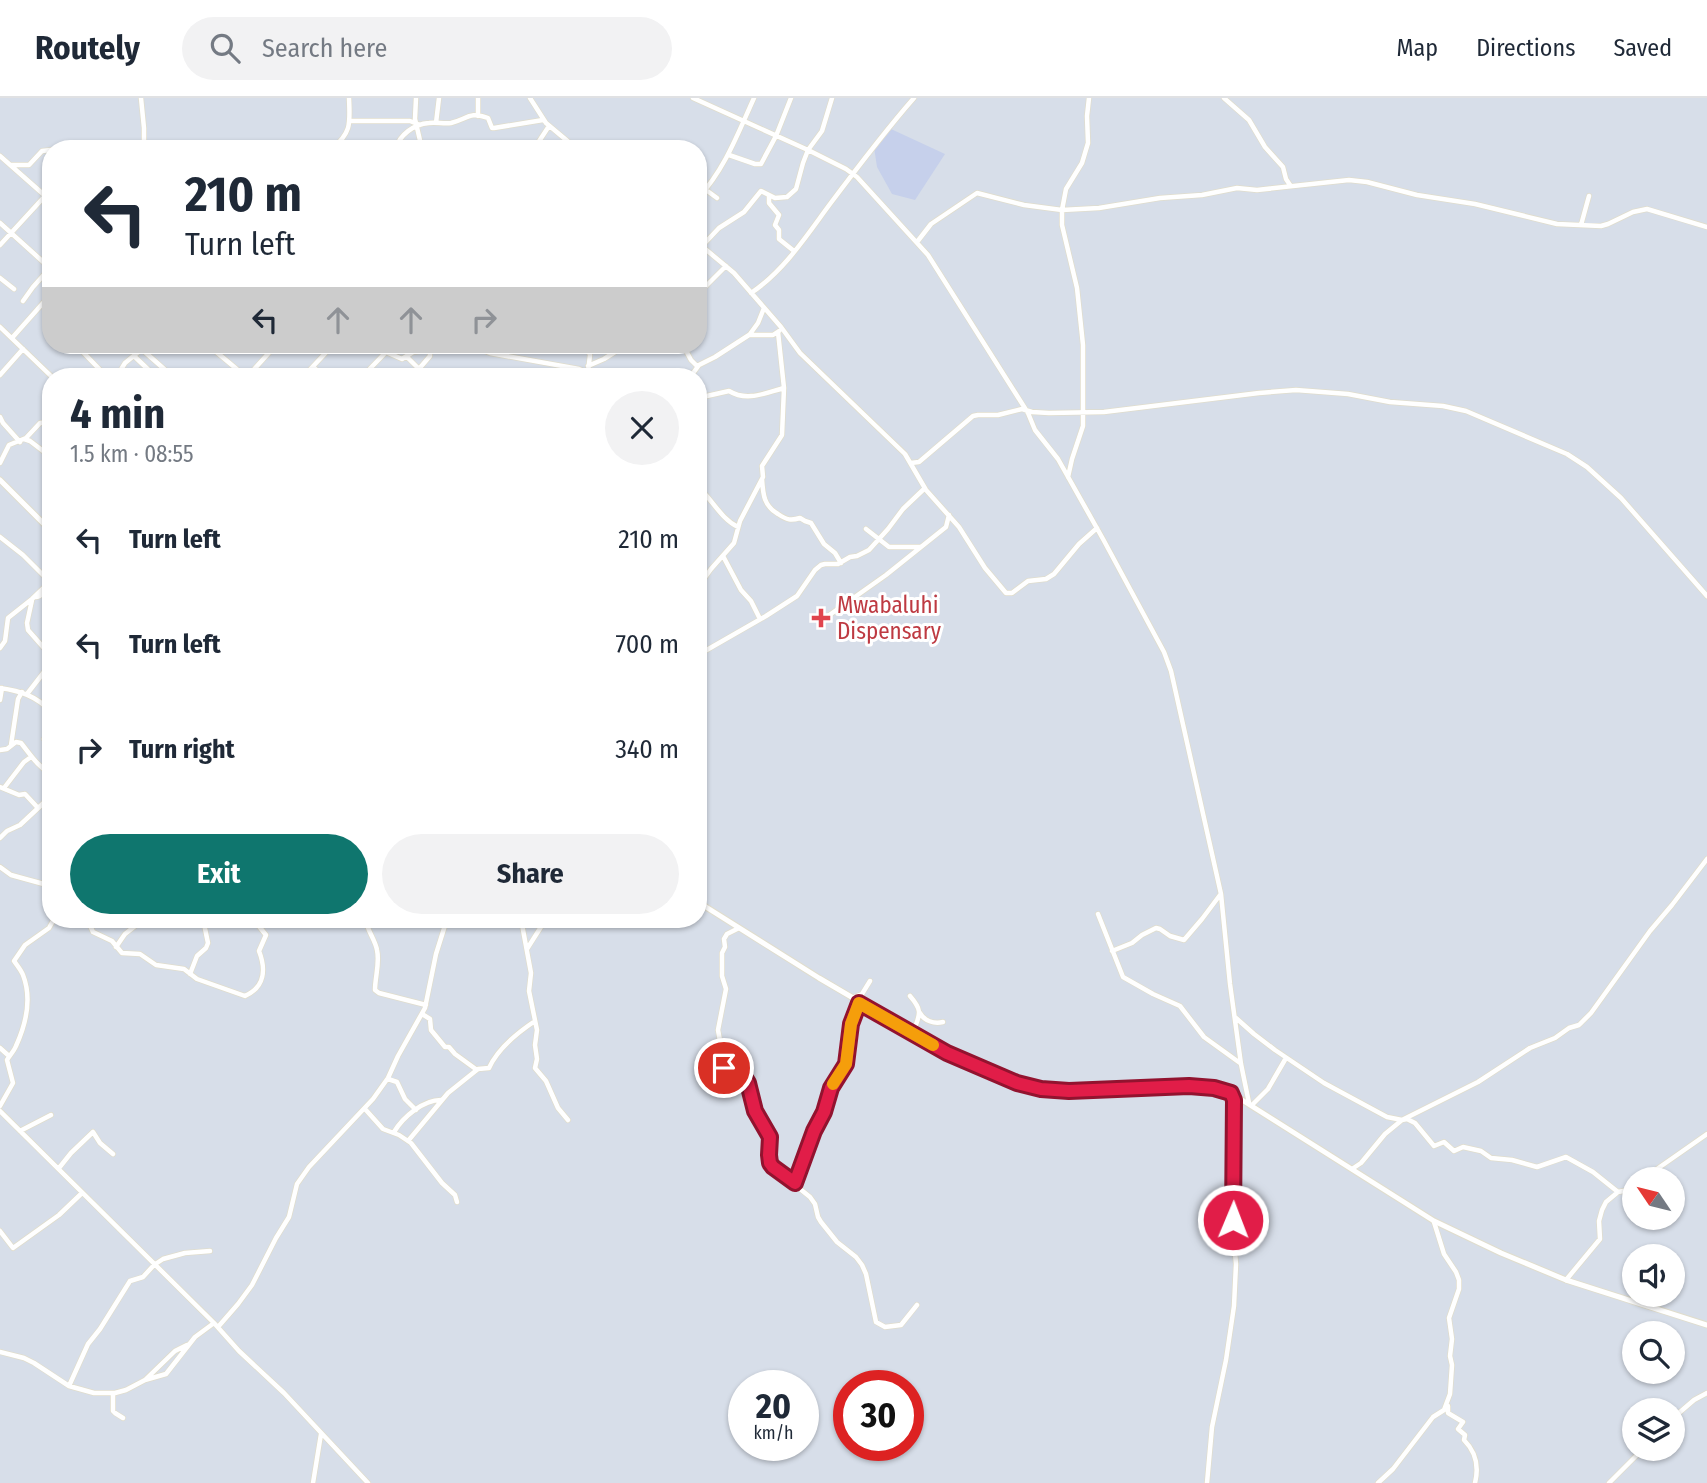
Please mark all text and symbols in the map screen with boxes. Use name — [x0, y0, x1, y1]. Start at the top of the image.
search box — [182, 17, 672, 80]
text: Routely — [35, 28, 140, 68]
icon: search — [206, 29, 244, 67]
text: Search here — [262, 33, 387, 64]
text: Map — [1397, 34, 1438, 62]
text: Directions — [1476, 34, 1575, 62]
text: Saved — [1613, 34, 1672, 62]
text: 210 m — [185, 165, 302, 224]
icon: left — [70, 168, 161, 259]
text: Turn left — [185, 225, 295, 263]
icon: left — [246, 301, 284, 339]
icon: ahead — [319, 301, 357, 339]
icon: ahead — [392, 301, 430, 339]
icon: right — [465, 301, 503, 339]
text: 4 min — [70, 389, 165, 439]
button: close — [605, 391, 679, 465]
text: 1.5 km · 08:55 — [70, 440, 194, 468]
icon: left — [70, 521, 108, 559]
text: Turn left — [129, 524, 221, 555]
text: 210 m — [618, 524, 679, 555]
place label: Mwabaluhi Dispensary — [837, 591, 942, 645]
marker: Mwabaluhi Dispensary — [811, 608, 831, 628]
icon: left — [70, 626, 108, 664]
text: Turn left — [129, 629, 221, 660]
text: 700 m — [616, 629, 679, 660]
icon: right — [70, 731, 108, 769]
text: Turn right — [129, 734, 235, 765]
text: 340 m — [615, 734, 679, 765]
button: Exit — [70, 834, 368, 914]
button: Share — [382, 834, 679, 914]
pin — [694, 1038, 754, 1098]
icon: arrive — [705, 1049, 743, 1087]
north arrow — [1622, 1167, 1685, 1230]
map controls — [1622, 1167, 1685, 1461]
position arrow — [1196, 1183, 1270, 1257]
button: sound — [1622, 1244, 1685, 1307]
button: search — [1622, 1321, 1685, 1384]
speed limit sign: 30 — [833, 1370, 924, 1461]
text: 20 — [756, 1385, 791, 1427]
button: layers — [1622, 1398, 1685, 1461]
text: km/h — [753, 1422, 794, 1444]

